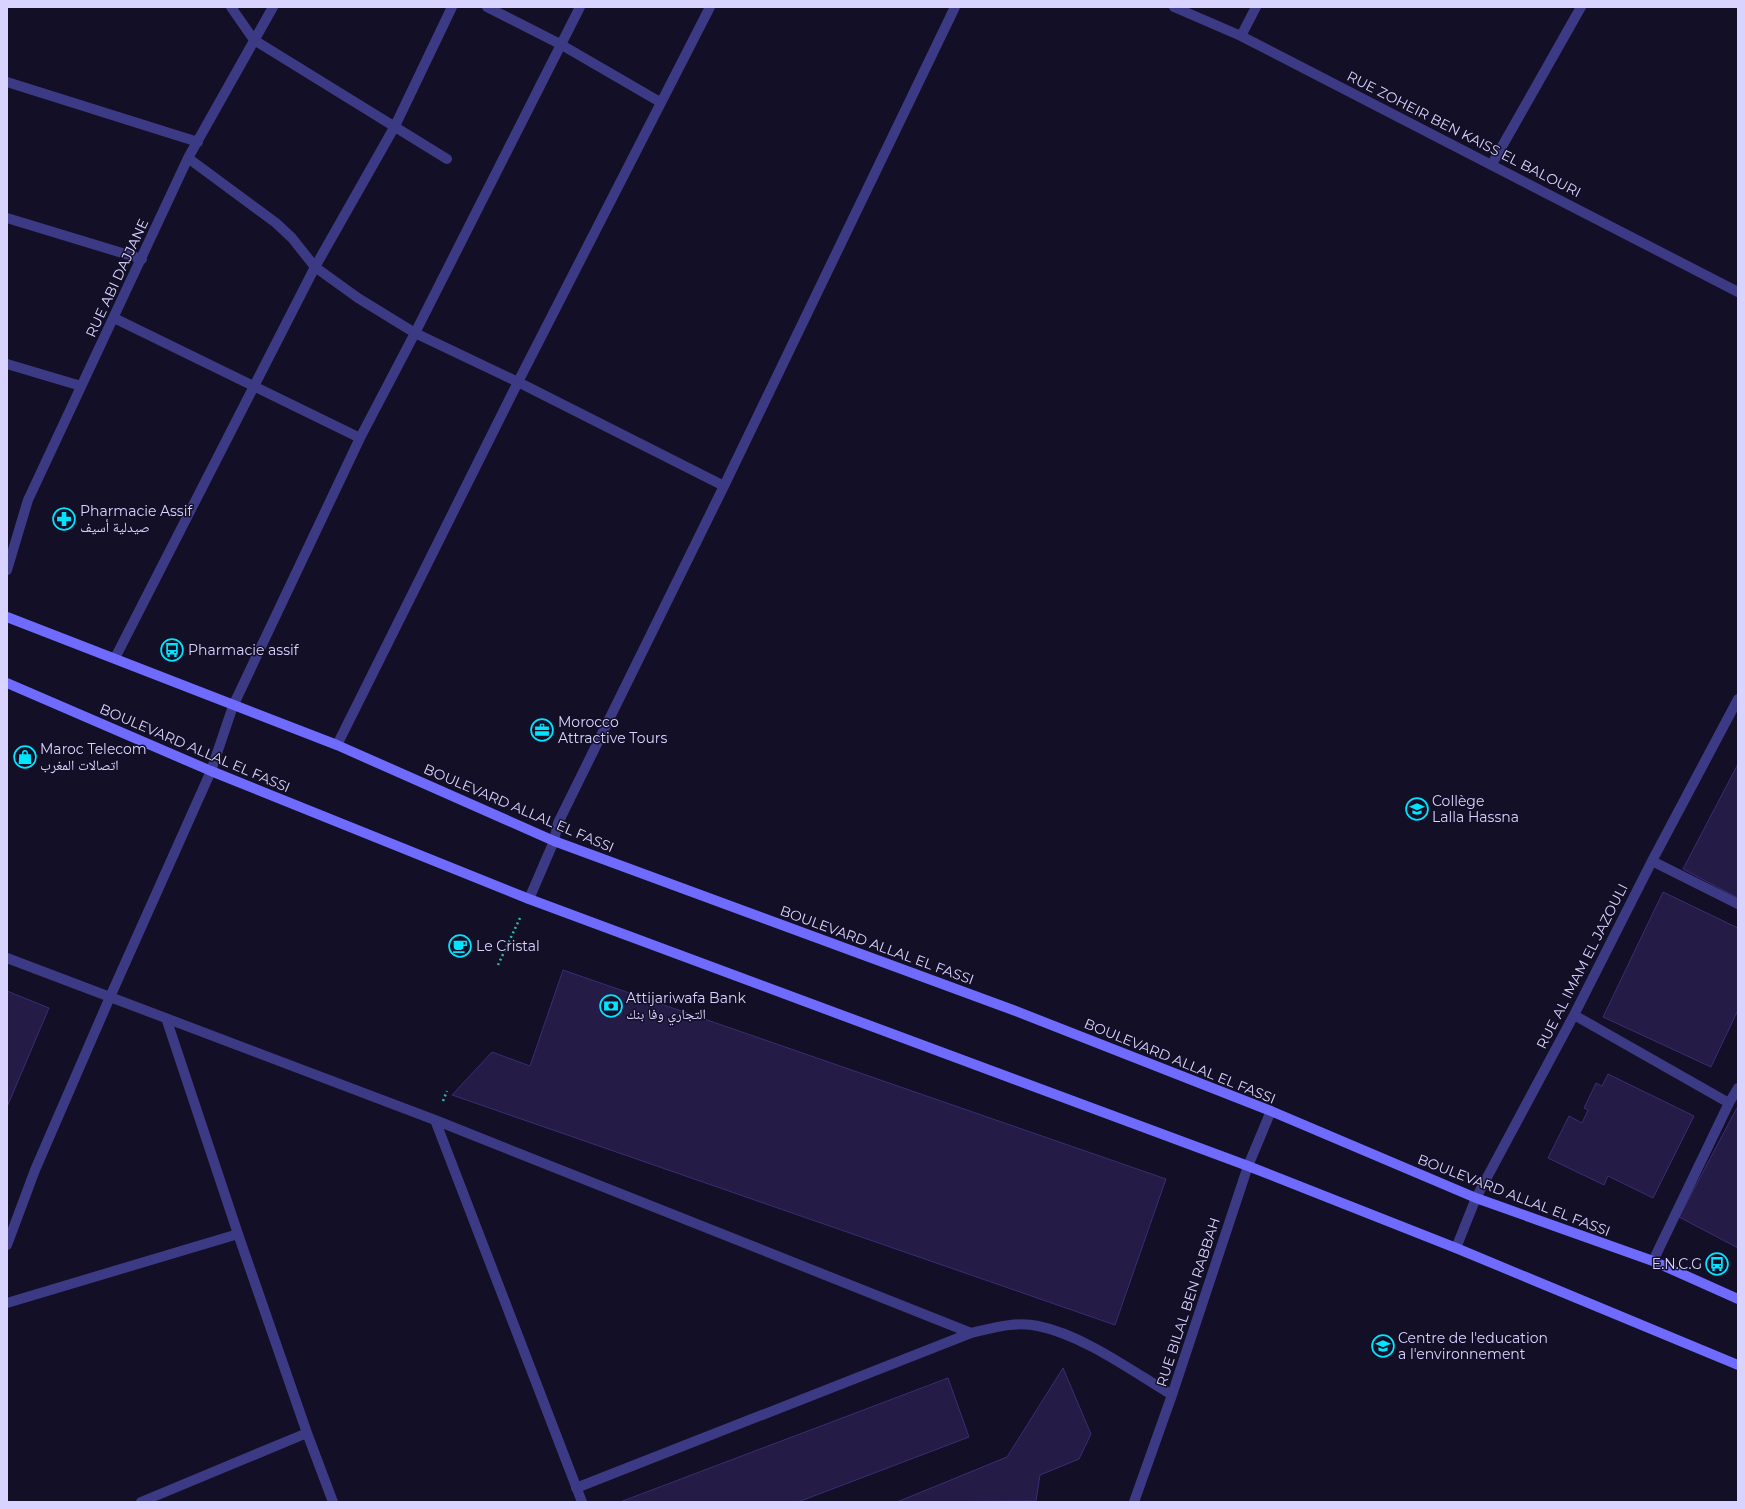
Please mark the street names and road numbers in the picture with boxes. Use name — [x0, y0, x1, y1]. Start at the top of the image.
street label: RUE ZOHEIR BEN KAISS EL BALOURI — [1344, 67, 1584, 201]
street label: RUE ABI DAJJANE — [82, 216, 152, 340]
street label: BOULEVARD ALLAL EL FASSI — [97, 700, 293, 796]
street label: BOULEVARD ALLAL EL FASSI — [421, 760, 617, 856]
street label: RUE AL IMAM EL JAZOULI — [1532, 880, 1632, 1052]
street label: BOULEVARD ALLAL EL FASSI — [778, 901, 976, 989]
street label: BOULEVARD ALLAL EL FASSI — [1082, 1014, 1278, 1108]
street label: BOULEVARD ALLAL EL FASSI — [1415, 1150, 1613, 1240]
street label: RUE BILAL BEN RABBAH — [1152, 1215, 1224, 1389]

